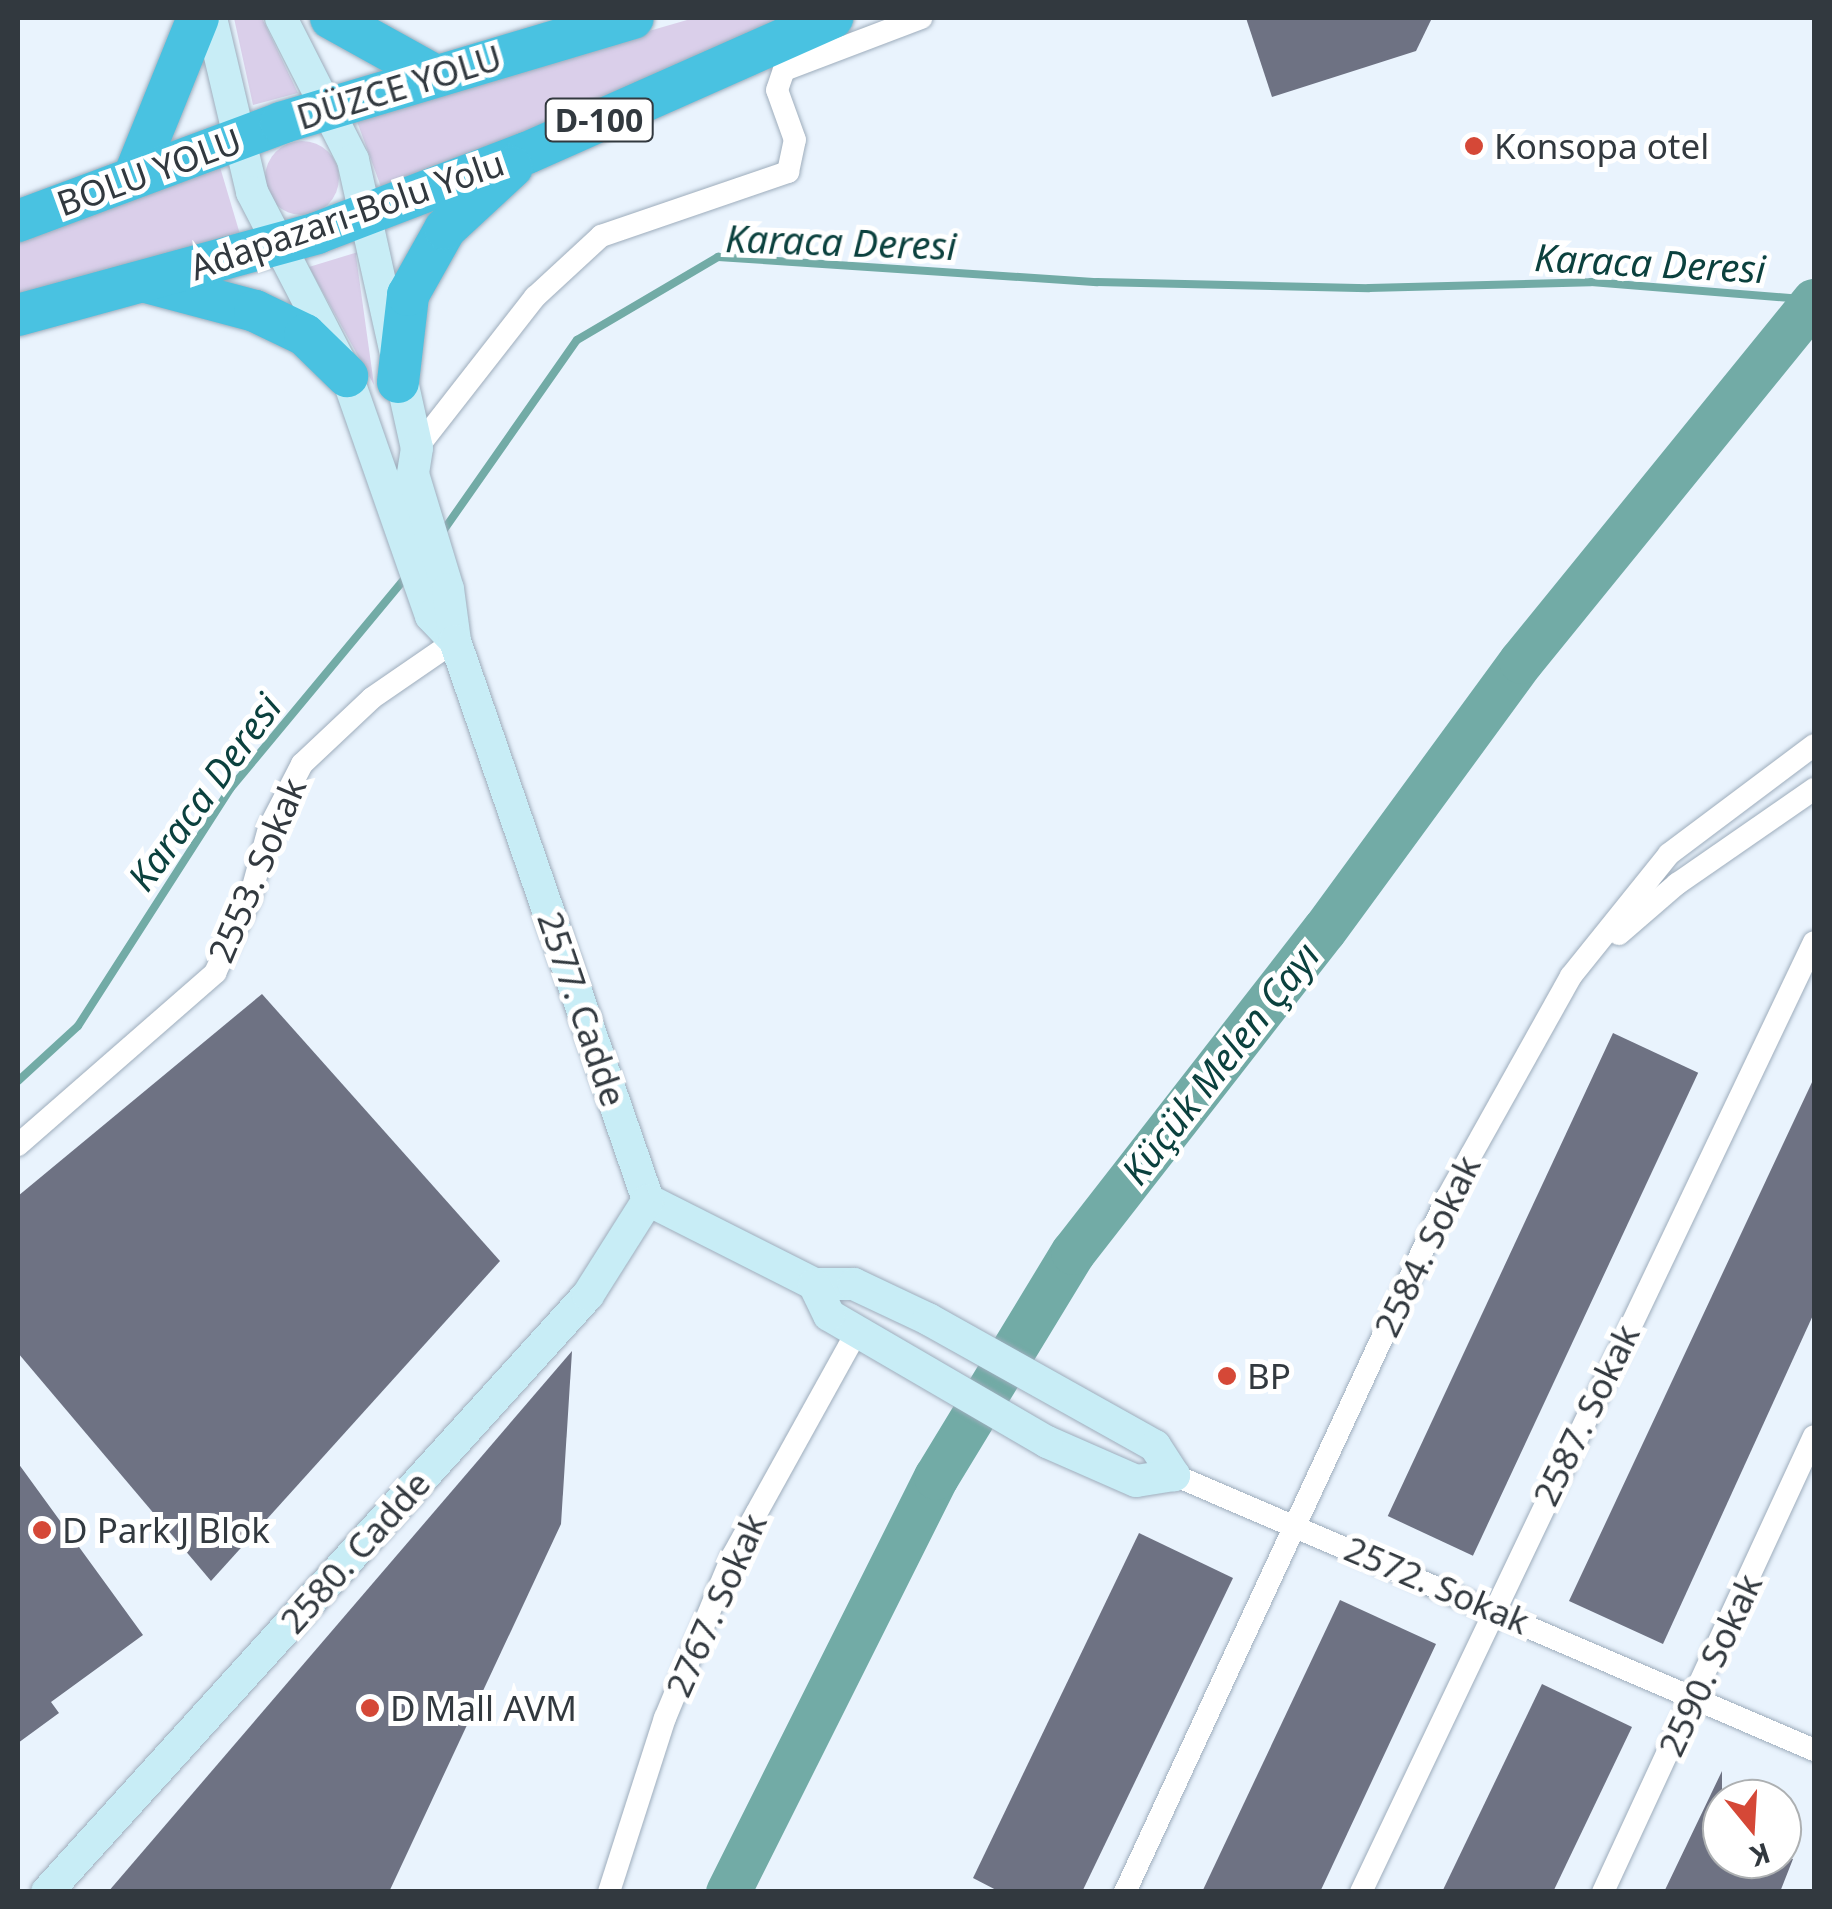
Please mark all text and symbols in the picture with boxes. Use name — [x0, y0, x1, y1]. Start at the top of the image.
street label: DÜZCE YOLU — [292, 36, 506, 138]
road number: D-100 — [544, 93, 654, 147]
street label: BOLU YOLU — [51, 119, 247, 225]
place label: Konsopa otel — [1494, 125, 1709, 167]
marker: Konsopa otel — [1463, 135, 1485, 157]
street label: Adapazarı-Bolu Yolu — [185, 142, 509, 288]
water label: Karaca Deresi — [725, 215, 957, 269]
water label: Karaca Deresi — [1533, 234, 1767, 292]
water label: Karaca Deresi — [118, 685, 290, 899]
street label: 2553. Sokak — [199, 772, 315, 968]
street label: 2577. Cadde — [529, 906, 635, 1112]
water label: Küçük Melen Çayı — [1111, 933, 1329, 1193]
street label: 2584. Sokak — [1365, 1149, 1489, 1343]
street label: 2587. Sokak — [1524, 1318, 1648, 1512]
place label: BP — [1247, 1355, 1291, 1397]
marker: BP — [1216, 1365, 1238, 1387]
street label: 2580. Cadde — [271, 1462, 439, 1642]
street label: 2767. Sokak — [657, 1507, 775, 1703]
place label: D Park J Blok — [62, 1509, 270, 1551]
marker: D Park J Blok — [31, 1519, 53, 1541]
street label: 2572. Sokak — [1339, 1527, 1535, 1643]
street label: 2590. Sokak — [1650, 1567, 1770, 1763]
place label: D Mall AVM — [390, 1687, 577, 1729]
marker: D Mall AVM — [359, 1697, 381, 1719]
north arrow — [1702, 1779, 1802, 1879]
text: K — [1746, 1835, 1775, 1877]

